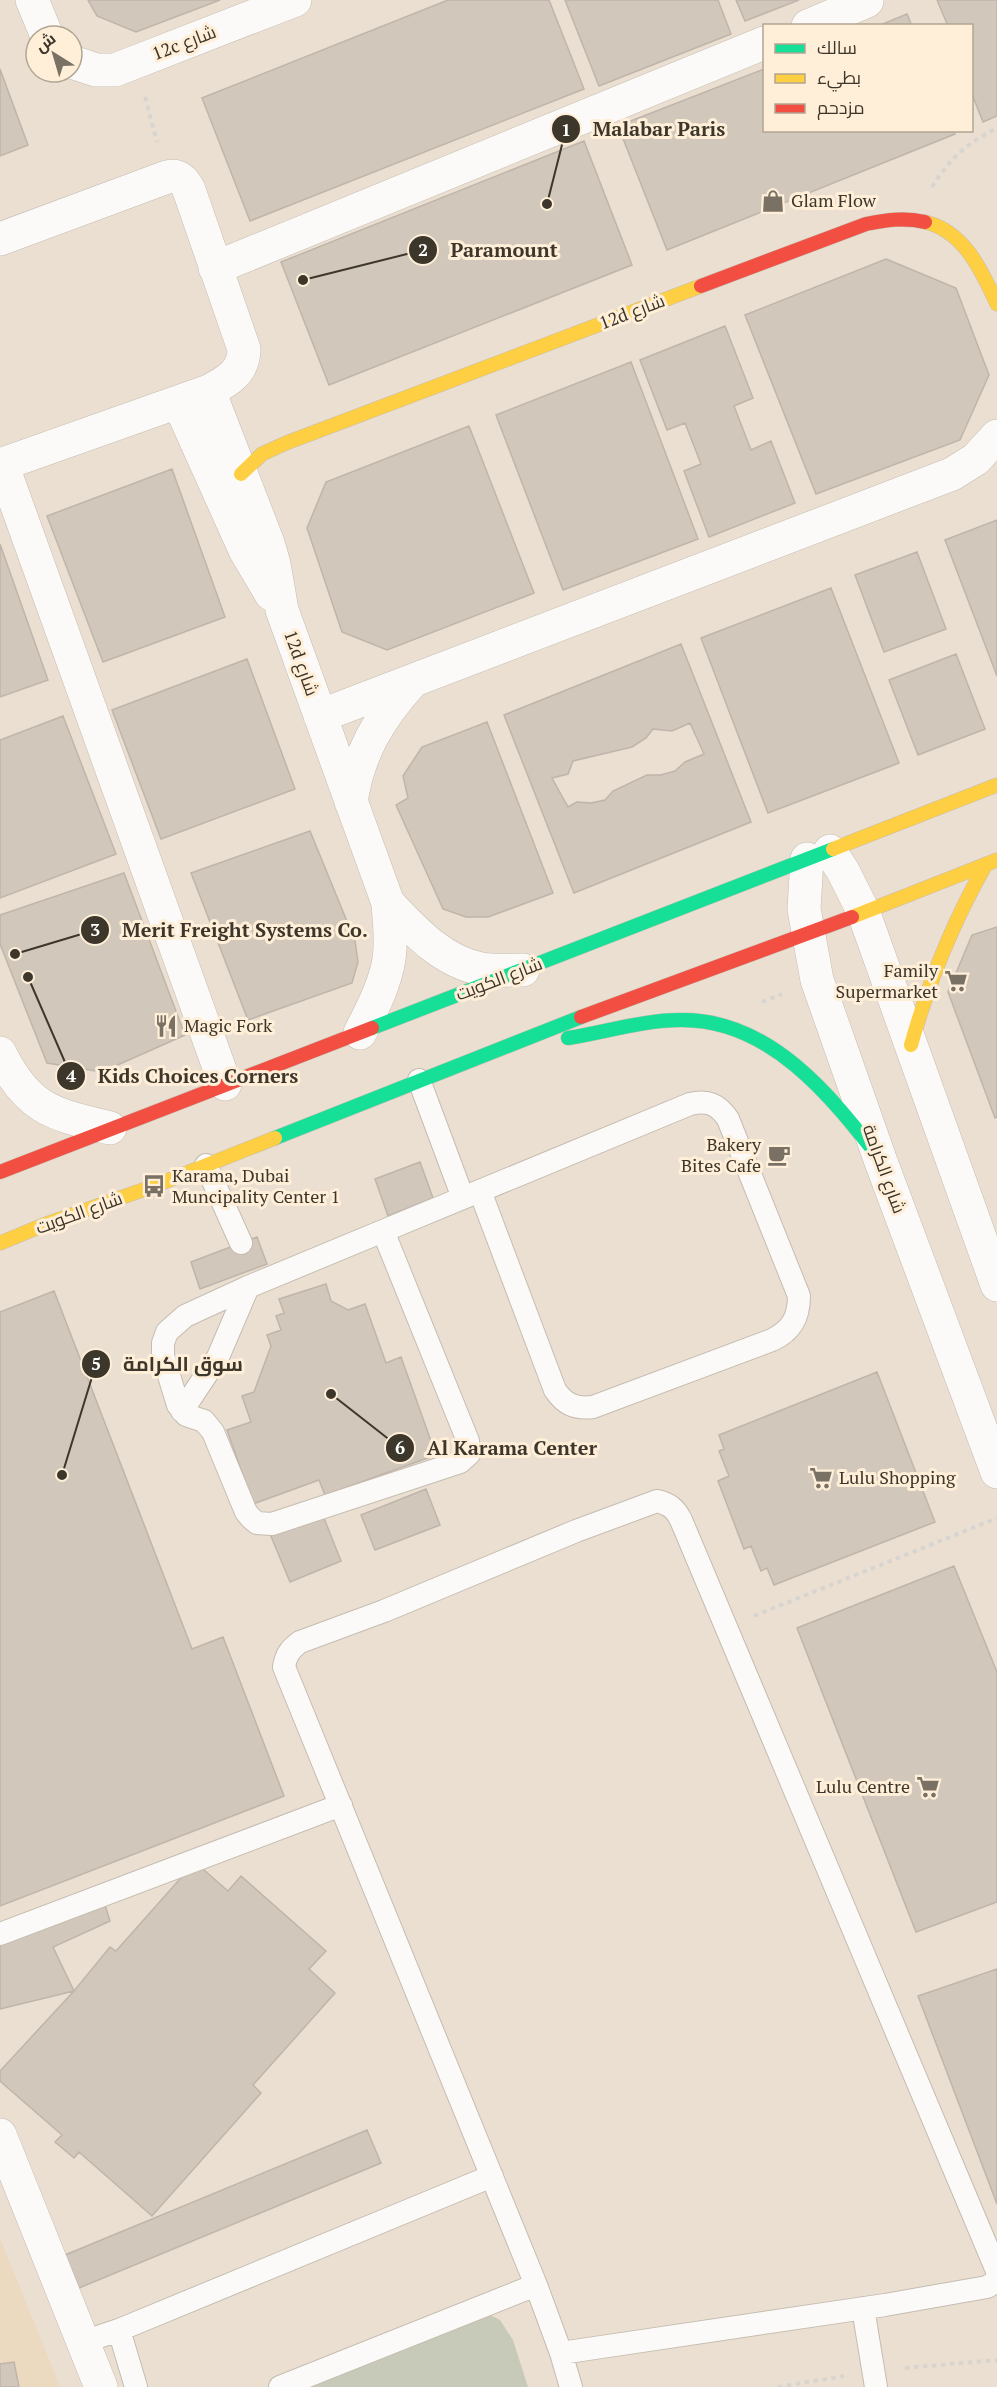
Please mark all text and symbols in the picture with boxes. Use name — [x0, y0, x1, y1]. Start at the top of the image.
street label: 12c شارع — [148, 19, 219, 66]
north arrow — [24, 24, 84, 84]
legend — [763, 24, 973, 132]
text: ش — [30, 27, 60, 57]
text: سالك — [817, 35, 857, 59]
text: بطيء — [817, 65, 861, 92]
text: مزدحم — [817, 95, 865, 120]
callout: Malabar Paris — [551, 110, 737, 148]
text: Malabar Paris — [593, 115, 725, 142]
text: 1 — [561, 117, 571, 141]
shop icon: Glam Flow — [760, 188, 786, 214]
place label: Glam Flow — [791, 188, 877, 212]
callout: Paramount — [408, 231, 570, 269]
text: Paramount — [450, 236, 558, 263]
text: 2 — [418, 237, 428, 261]
street label: 12d شارع — [595, 288, 668, 335]
street label: 12d شارع — [278, 626, 325, 699]
callout: Merit Freight Systems Co. — [80, 911, 379, 949]
text: Merit Freight Systems Co. — [122, 916, 368, 943]
text: 3 — [90, 917, 100, 941]
street label: شارع الكويت — [452, 951, 546, 1006]
place label: Family Supermarket — [836, 958, 939, 1003]
supermarket icon: Family Supermarket — [943, 968, 969, 994]
restaurant icon: Magic Fork — [153, 1013, 179, 1039]
place label: Magic Fork — [184, 1013, 273, 1037]
callout: Kids Choices Corners — [56, 1057, 311, 1095]
text: Kids Choices Corners — [98, 1062, 298, 1089]
text: 4 — [66, 1063, 77, 1087]
street label: شارع الكرامة — [857, 1121, 912, 1217]
place label: Bakery Bites Cafe — [681, 1132, 762, 1177]
cafe icon: Bakery Bites Cafe — [766, 1142, 792, 1168]
place label: Karama, Dubai Muncipality Center 1 — [172, 1163, 340, 1208]
bus stop icon: Karama, Dubai Muncipality Center 1 — [141, 1173, 167, 1199]
street label: شارع الكويت — [32, 1185, 126, 1240]
callout: سوق الكرامة — [81, 1345, 255, 1383]
text: سوق الكرامة — [123, 1350, 243, 1377]
text: 5 — [91, 1351, 101, 1375]
callout: Al Karama Center — [385, 1429, 610, 1467]
text: Al Karama Center — [427, 1434, 598, 1461]
text: 6 — [395, 1435, 405, 1459]
supermarket icon: Lulu Shopping — [808, 1465, 834, 1491]
place label: Lulu Shopping — [839, 1465, 956, 1489]
place label: Lulu Centre — [816, 1774, 910, 1798]
supermarket icon: Lulu Centre — [915, 1774, 941, 1800]

